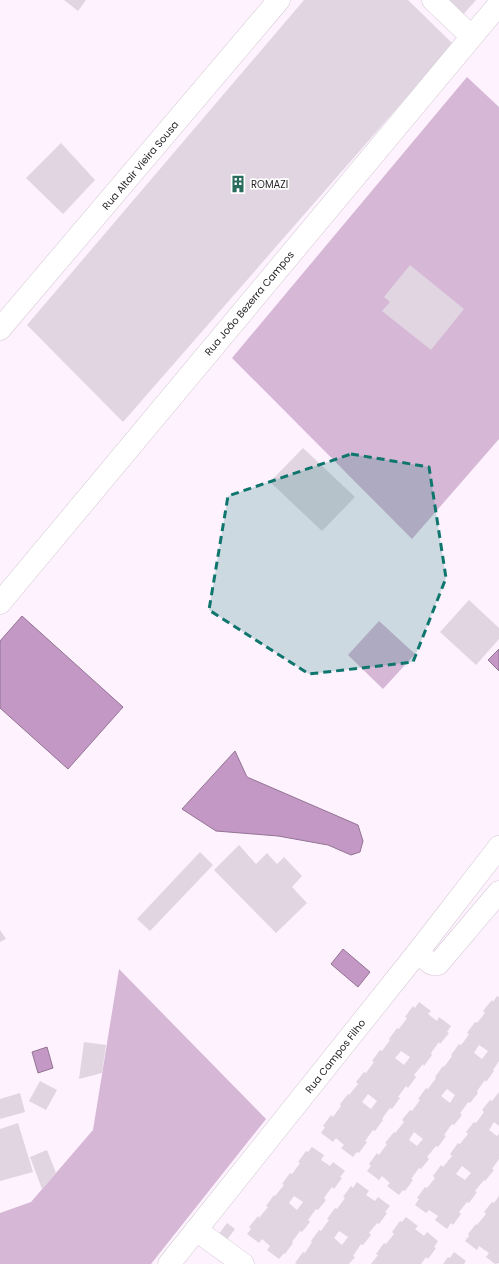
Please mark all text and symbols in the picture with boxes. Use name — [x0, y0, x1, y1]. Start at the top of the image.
street label: Rua Altair Vieira Sousa — [99, 118, 182, 213]
building icon: ROMAZI — [228, 174, 248, 194]
place label: ROMAZI — [251, 177, 288, 192]
street label: Rua João Bezerra Campos — [201, 248, 298, 359]
street label: Rua Campos Filho — [302, 1016, 369, 1097]

